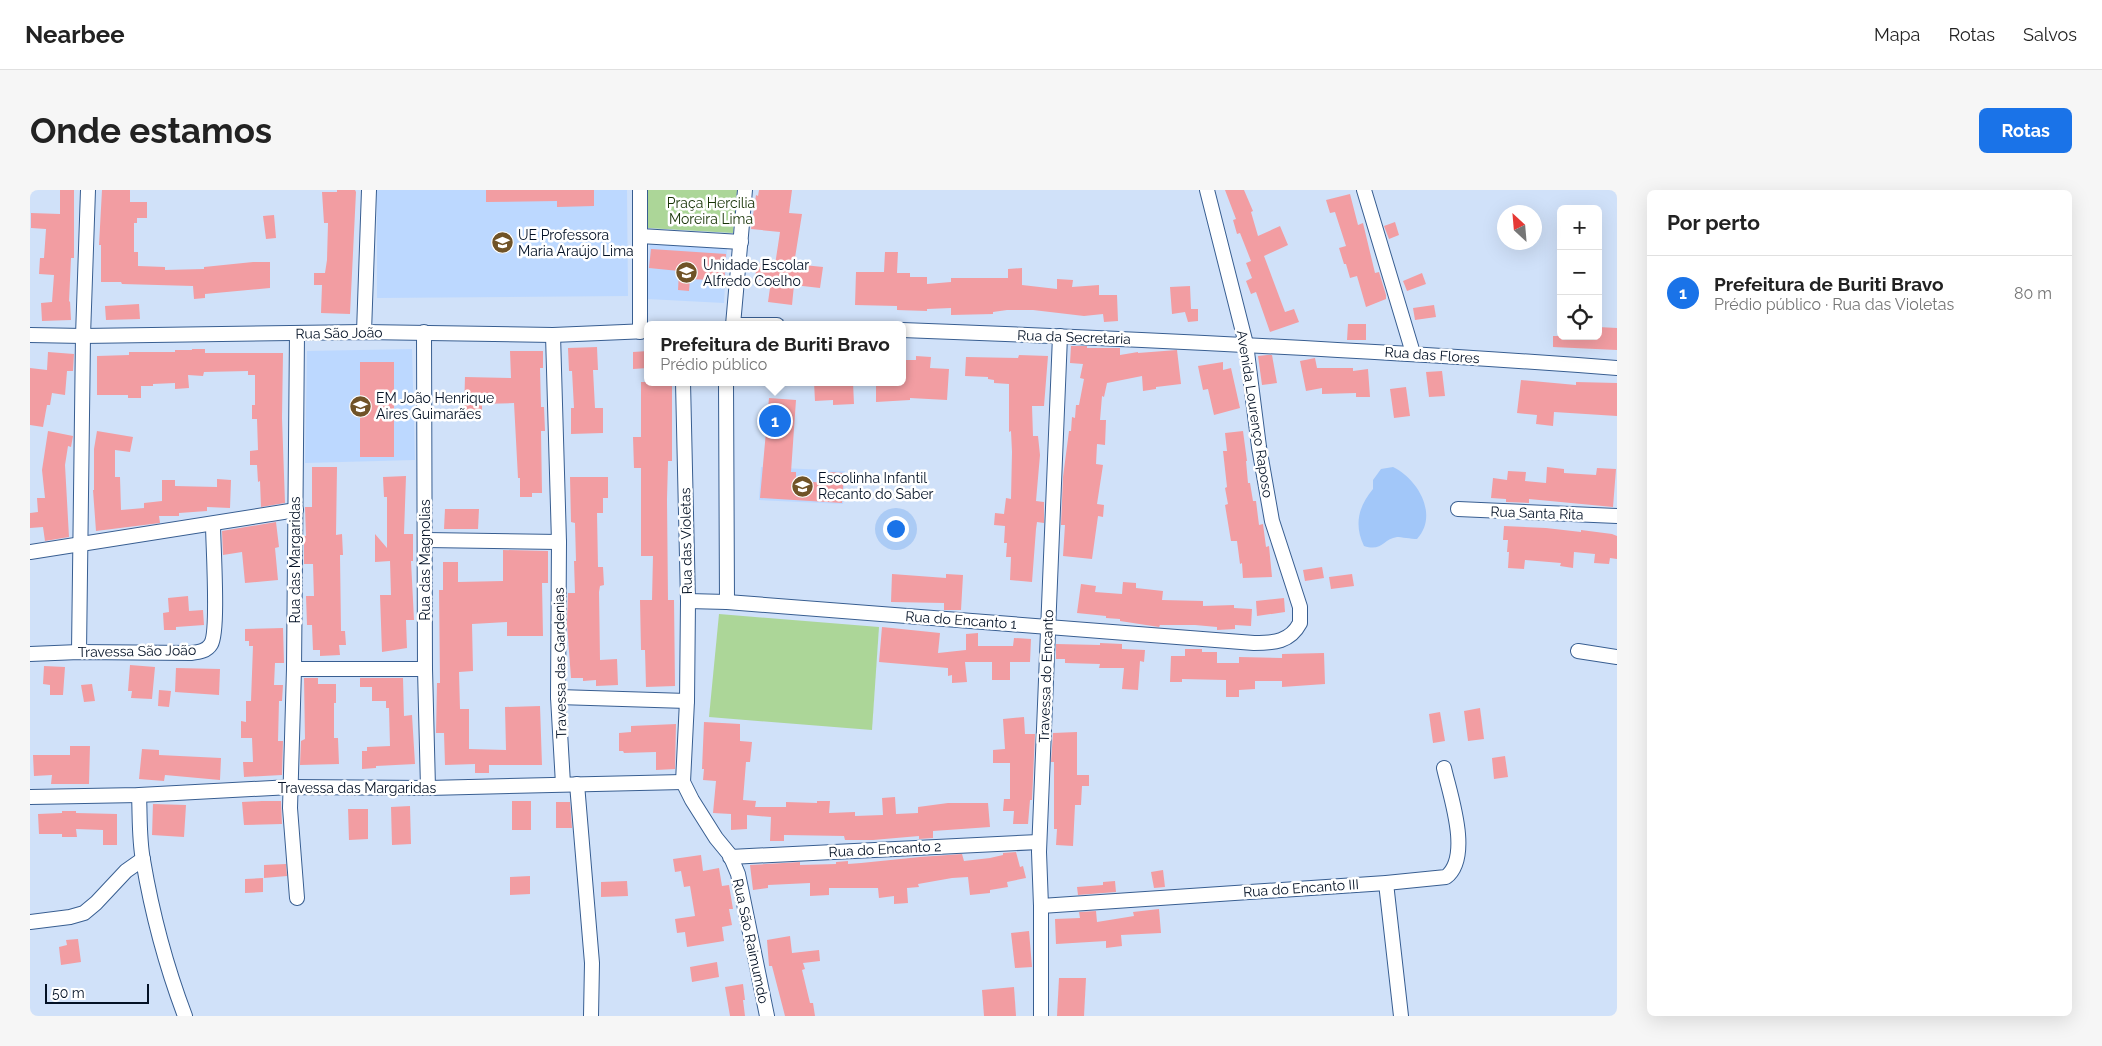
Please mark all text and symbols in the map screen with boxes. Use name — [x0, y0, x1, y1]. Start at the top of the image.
text: Nearbee — [25, 20, 125, 49]
text: Mapa — [1874, 24, 1920, 45]
text: Rotas — [1948, 24, 1995, 45]
text: Salvos — [2023, 24, 2077, 45]
button: Rotas — [1979, 108, 2072, 153]
text: Onde estamos — [30, 110, 272, 151]
park label: Praça Hercilia Moreira Lima — [667, 195, 755, 227]
north arrow — [1497, 205, 1542, 250]
map controls — [1557, 205, 1602, 340]
button: + — [1557, 205, 1602, 250]
text: Por perto — [1667, 210, 1760, 235]
place label: UE Professora Maria Araújo Lima — [518, 227, 634, 259]
school or university icon: UE Professora Maria Araújo Lima — [490, 231, 514, 255]
button: − — [1557, 250, 1602, 295]
place label: Unidade Escolar Alfredo Coelho — [703, 257, 809, 289]
school or university icon: Unidade Escolar Alfredo Coelho — [675, 261, 699, 285]
text: Prefeitura de Buriti Bravo — [1714, 273, 1943, 295]
text: 1 — [1679, 284, 1687, 303]
text: 80 m — [2014, 284, 2052, 303]
button: locate — [1557, 295, 1602, 340]
text: Prédio público · Rua das Violetas — [1714, 295, 1954, 314]
popup — [644, 321, 906, 386]
street label: Rua São João — [295, 324, 383, 342]
street label: Rua da Secretaria — [1017, 327, 1131, 347]
street label: Avenida Lourenço Raposo — [1234, 329, 1276, 499]
text: Prefeitura de Buriti Bravo — [660, 333, 890, 355]
street label: Rua das Flores — [1384, 344, 1480, 366]
text: Prédio público — [660, 355, 767, 374]
place label: EM João Henrique Aires Guimarães — [376, 390, 494, 422]
school or university icon: EM João Henrique Aires Guimarães — [348, 394, 372, 418]
pin: 1 — [759, 402, 791, 440]
place label: Escolinha Infantil Recanto do Saber — [818, 470, 934, 502]
school or university icon: Escolinha Infantil Recanto do Saber — [790, 474, 814, 498]
street label: Rua das Violetas — [677, 487, 695, 594]
street label: Rua das Margaridas — [287, 496, 303, 624]
street label: Rua das Magnolias — [417, 499, 433, 621]
street label: Rua Santa Rita — [1490, 503, 1584, 523]
your location — [883, 516, 909, 542]
street label: Travessa das Gardenias — [551, 587, 569, 739]
street label: Rua do Encanto 1 — [905, 608, 1017, 632]
street label: Travessa do Encanto — [1036, 609, 1056, 743]
street label: Travessa São João — [78, 642, 196, 660]
street label: Travessa das Margaridas — [278, 780, 436, 796]
street label: Rua do Encanto 2 — [828, 838, 942, 860]
street label: Rua do Encanto III — [1243, 876, 1359, 900]
street label: Rua São Raimumdo — [730, 877, 772, 1005]
scale bar — [45, 981, 149, 1004]
text: 50 m — [52, 985, 85, 1001]

